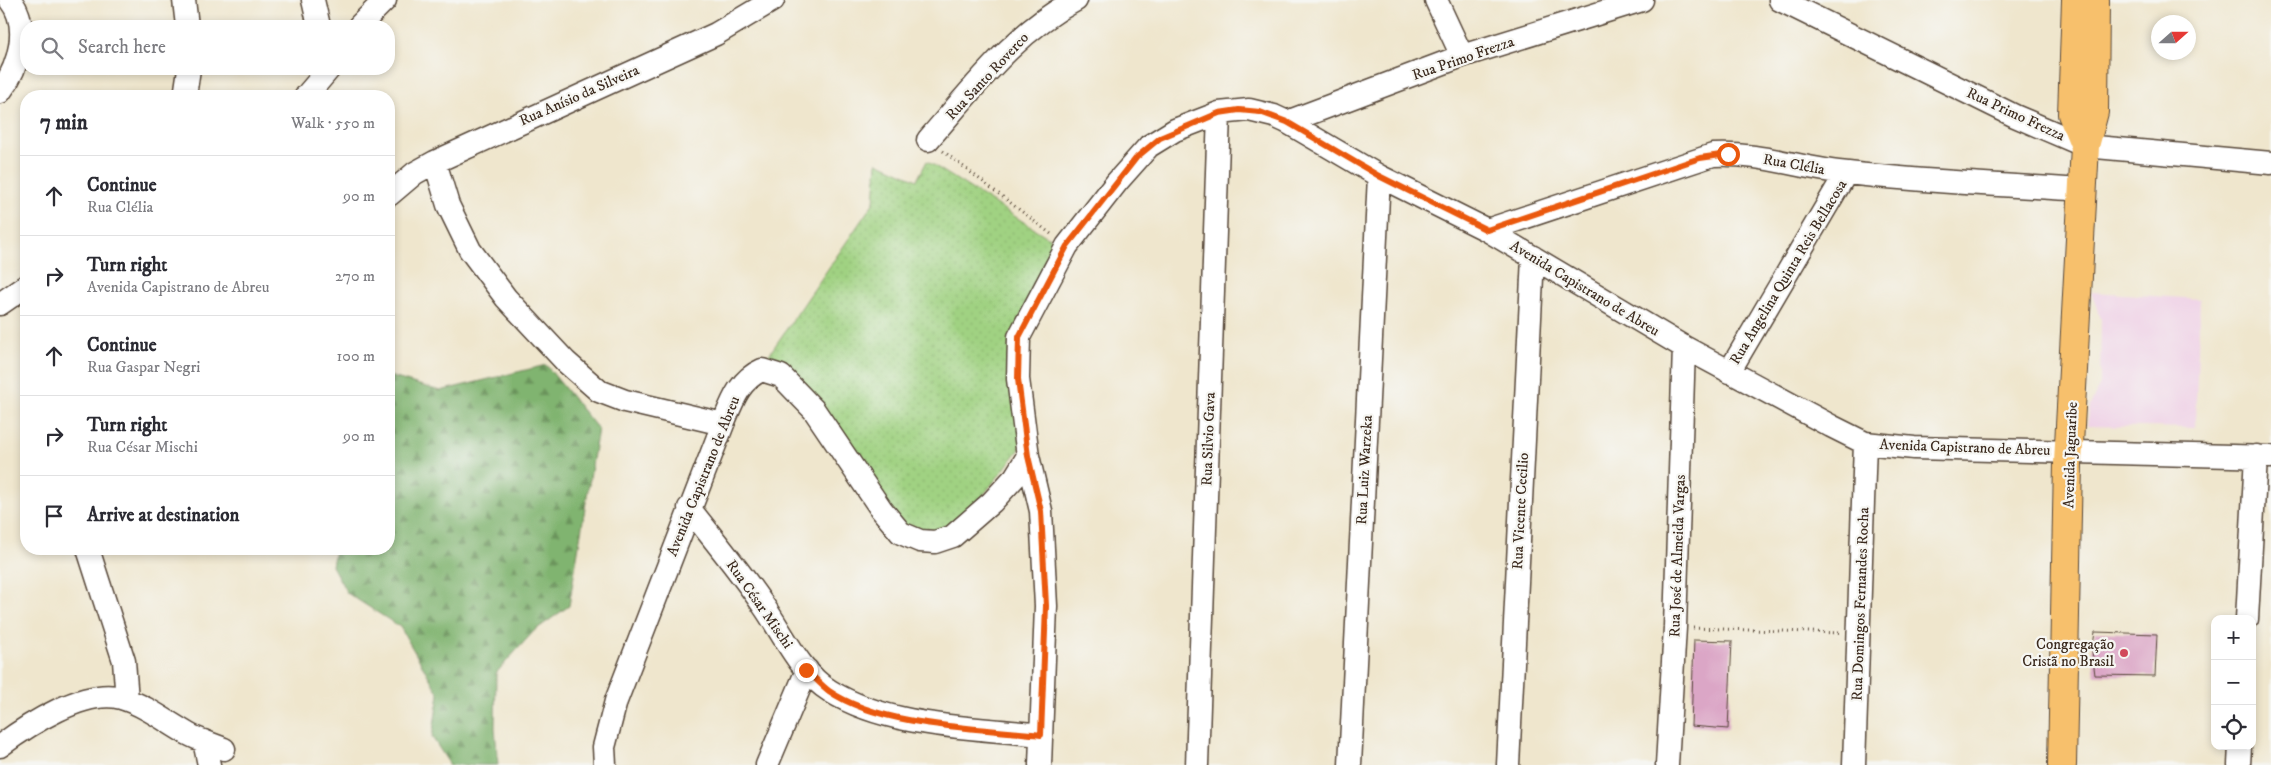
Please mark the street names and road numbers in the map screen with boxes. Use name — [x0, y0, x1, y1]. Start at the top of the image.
street label: Rua Santo Roverco — [942, 28, 1033, 124]
street label: Rua Primo Frezza — [1410, 32, 1517, 85]
street label: Rua Anísio da Silveira — [516, 60, 643, 130]
street label: Rua Primo Frezza — [1964, 83, 2069, 146]
street label: Rua Clélia — [1762, 150, 1827, 179]
street label: Rua Angelina Quinta Reis Bellacosa — [1726, 176, 1852, 368]
street label: Avenida Capistrano de Abreu — [1507, 236, 1663, 341]
street label: Rua Silvio Gava — [1197, 391, 1220, 486]
street label: Avenida Capistrano de Abreu — [663, 393, 744, 559]
street label: Avenida Jaguaribe — [2059, 401, 2082, 509]
street label: Rua Luiz Warzeka — [1352, 414, 1377, 525]
street label: Avenida Capistrano de Abreu — [1879, 435, 2051, 460]
street label: Rua Vicente Cecilio — [1508, 452, 1533, 570]
street label: Rua José de Almeida Vargas — [1665, 474, 1690, 638]
street label: Rua Domingos Fernandes Rocha — [1848, 506, 1873, 701]
street label: Rua César Mischi — [722, 556, 797, 652]

